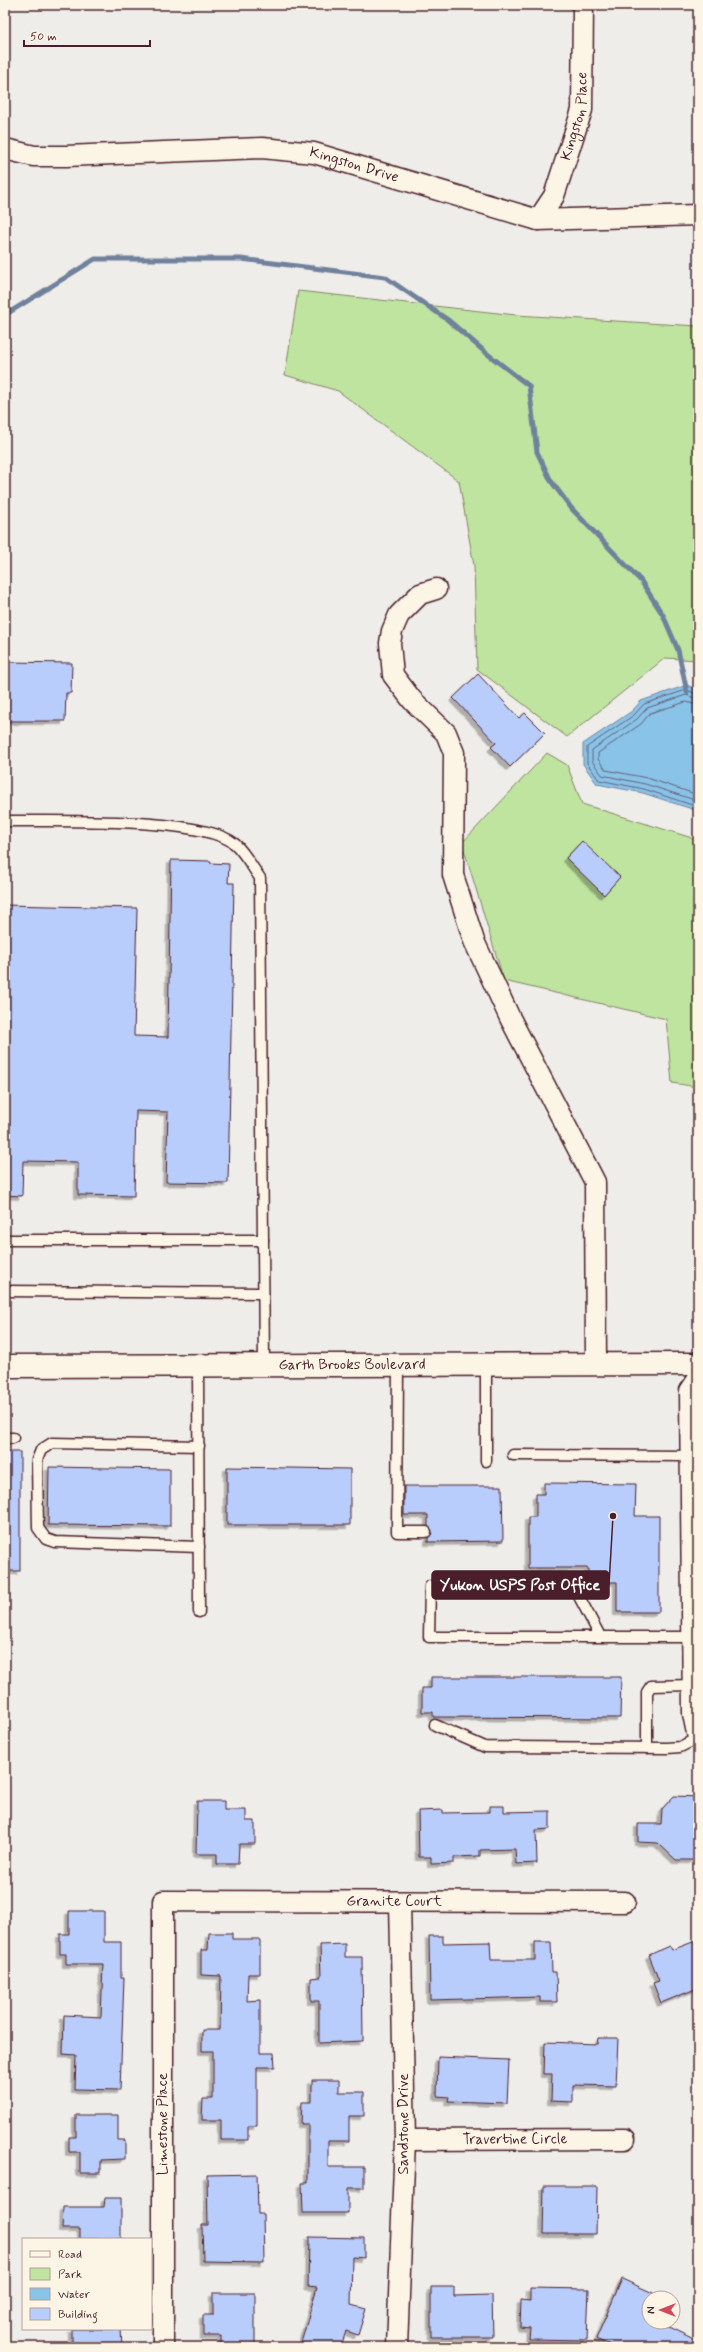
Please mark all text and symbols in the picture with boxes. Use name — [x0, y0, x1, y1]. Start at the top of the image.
scale bar — [24, 22, 150, 48]
text: 50 m — [30, 29, 57, 45]
street label: Kingston Place — [556, 72, 592, 163]
street label: Kingston Drive — [307, 142, 401, 188]
street label: Garth Brooks Boulevard — [278, 1355, 426, 1375]
callout: Yukon USPS Post Office — [432, 1571, 609, 1599]
text: Yukon USPS Post Office — [440, 1575, 600, 1596]
street label: Granite Court — [346, 1891, 442, 1912]
street label: Limestone Place — [153, 2073, 173, 2175]
street label: Sandstone Drive — [394, 2073, 414, 2175]
street label: Travertine Circle — [462, 2129, 568, 2150]
legend — [22, 2238, 152, 2330]
text: Road — [58, 2247, 82, 2263]
text: Park — [58, 2267, 82, 2283]
text: Water — [58, 2287, 90, 2303]
north arrow — [641, 2290, 681, 2330]
text: N — [645, 2306, 659, 2314]
text: Building — [58, 2307, 98, 2324]

